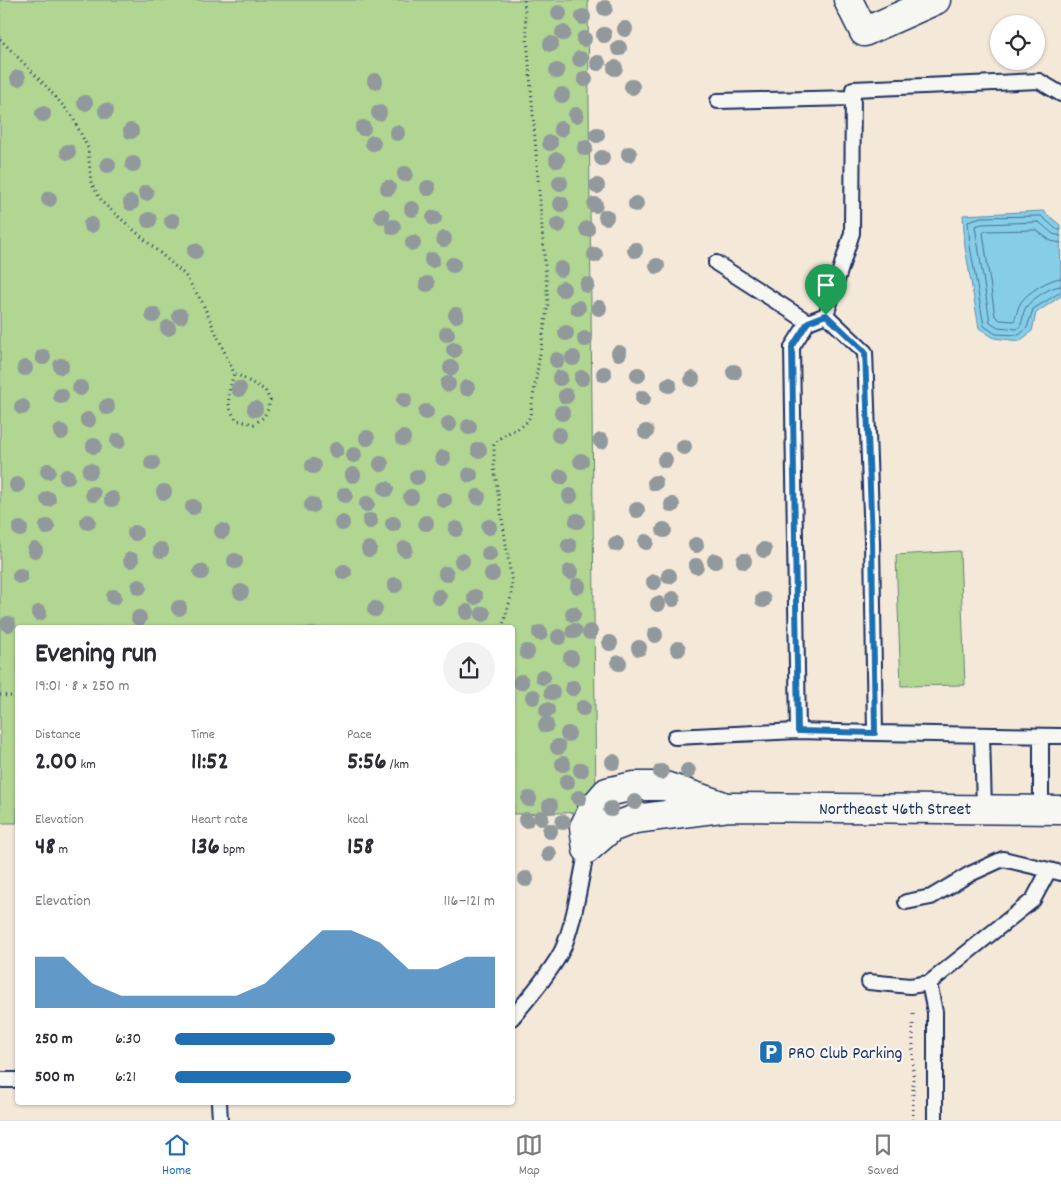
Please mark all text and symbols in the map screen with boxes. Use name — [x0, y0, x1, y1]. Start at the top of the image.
map controls — [990, 15, 1045, 70]
button: locate — [990, 15, 1045, 70]
pin — [805, 264, 847, 315]
icon: arrive — [812, 271, 840, 299]
text: Evening run — [35, 636, 157, 676]
button: share — [443, 642, 495, 694]
text: 19:01 · 8 × 250 m — [35, 675, 129, 698]
text: Distance — [35, 725, 81, 745]
text: Time — [191, 725, 215, 745]
text: Pace — [347, 725, 372, 745]
text: 2.00 — [35, 745, 77, 781]
text: 11:52 — [191, 745, 229, 781]
text: 5:56 — [347, 745, 387, 781]
text: km — [77, 755, 96, 775]
text: /km — [387, 755, 409, 775]
street label: Northeast 46th Street — [819, 798, 971, 823]
text: Elevation — [35, 810, 84, 830]
text: Heart rate — [191, 810, 248, 830]
text: kcal — [347, 810, 368, 830]
text: 48 — [35, 830, 55, 866]
text: 136 — [191, 830, 220, 866]
text: 158 — [347, 830, 374, 866]
text: m — [55, 840, 68, 860]
text: bpm — [220, 840, 245, 860]
text: Elevation — [35, 890, 91, 913]
text: 116–121 m — [444, 890, 495, 913]
text: 250 m — [35, 1028, 73, 1051]
text: 6:30 — [115, 1028, 141, 1051]
parking icon: PRO Club Parking — [758, 1039, 784, 1065]
place label: PRO Club Parking — [788, 1042, 903, 1067]
text: 500 m — [35, 1066, 75, 1089]
text: 6:21 — [115, 1066, 136, 1089]
tab: Home — [162, 1131, 191, 1181]
tab: Map — [515, 1131, 543, 1181]
tab: Saved — [868, 1131, 899, 1181]

